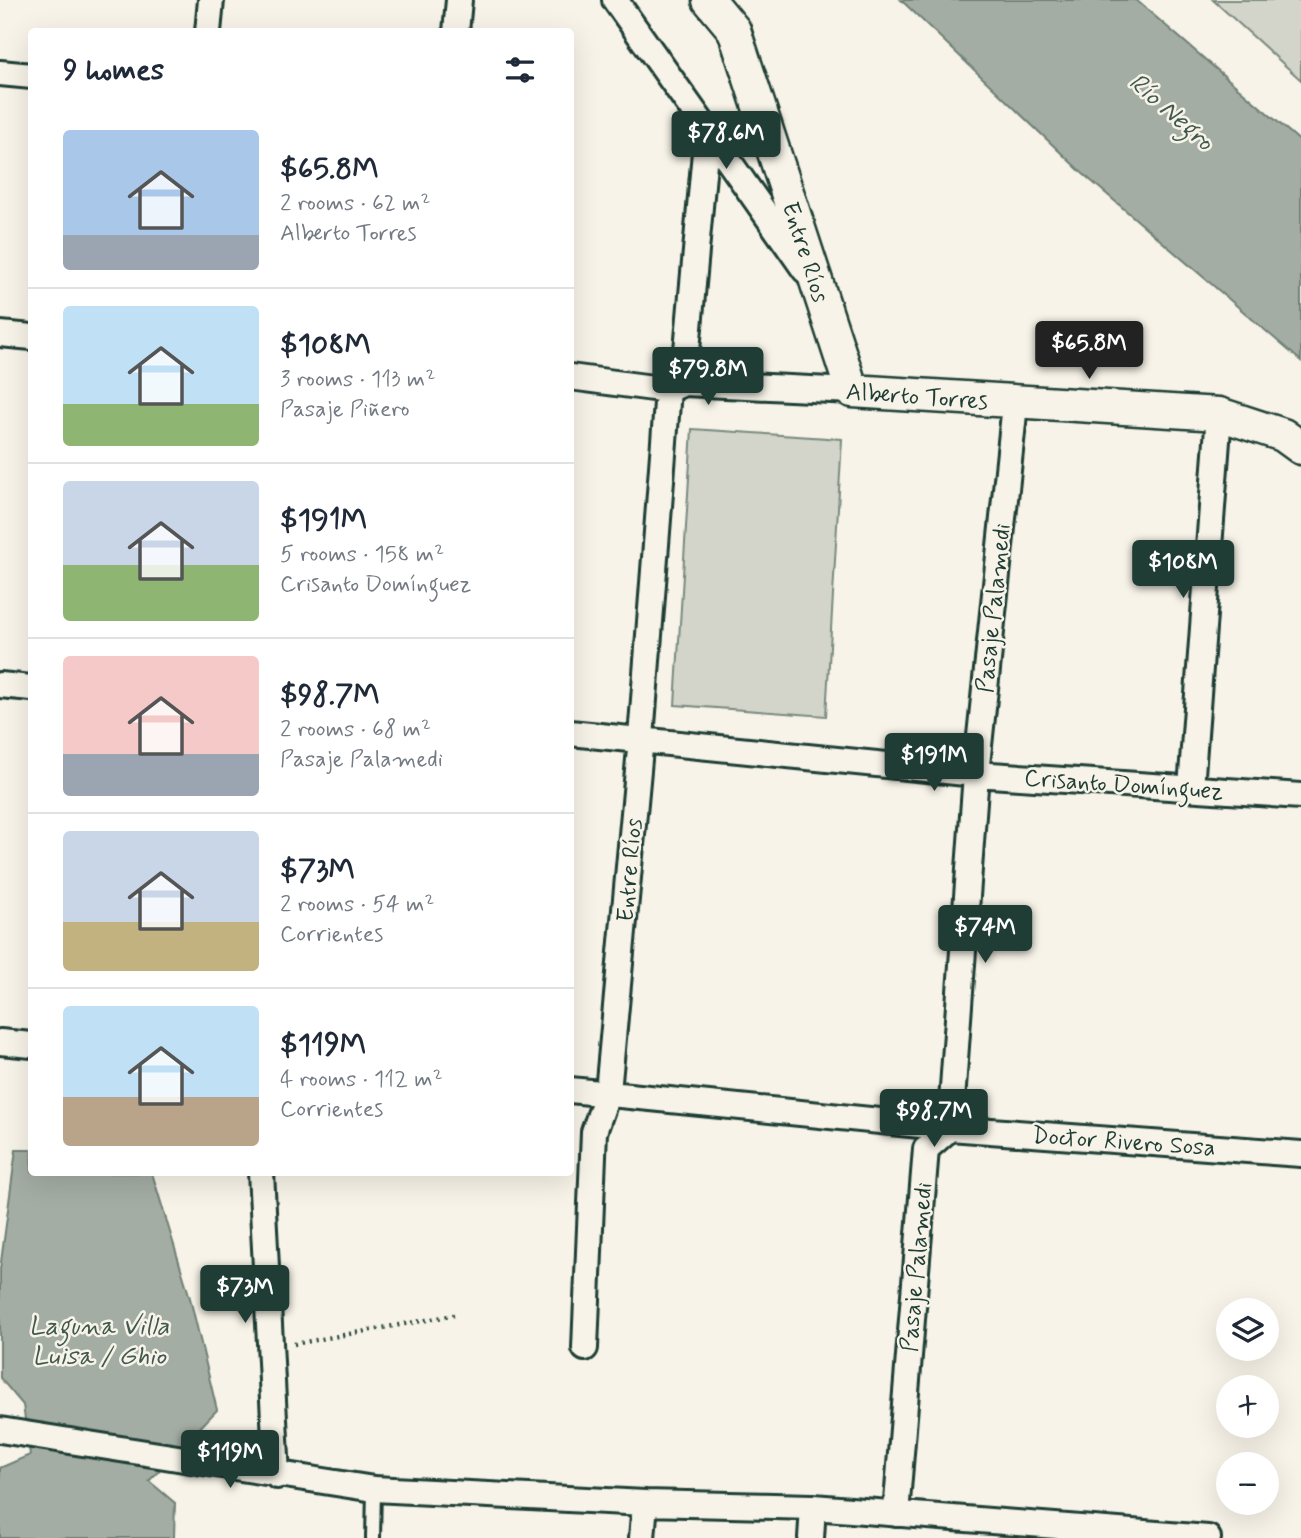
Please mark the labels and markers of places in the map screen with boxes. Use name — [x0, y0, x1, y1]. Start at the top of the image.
pin: $78.6M — [669, 111, 783, 171]
pin: $65.8M — [1032, 322, 1146, 381]
pin: $79.8M — [651, 348, 765, 407]
pin: $108M — [1134, 540, 1232, 600]
pin: $191M — [885, 734, 983, 793]
pin: $74M — [944, 906, 1026, 965]
pin: $98.7M — [877, 1090, 991, 1149]
pin: $73M — [204, 1266, 286, 1325]
pin: $119M — [181, 1430, 279, 1490]

